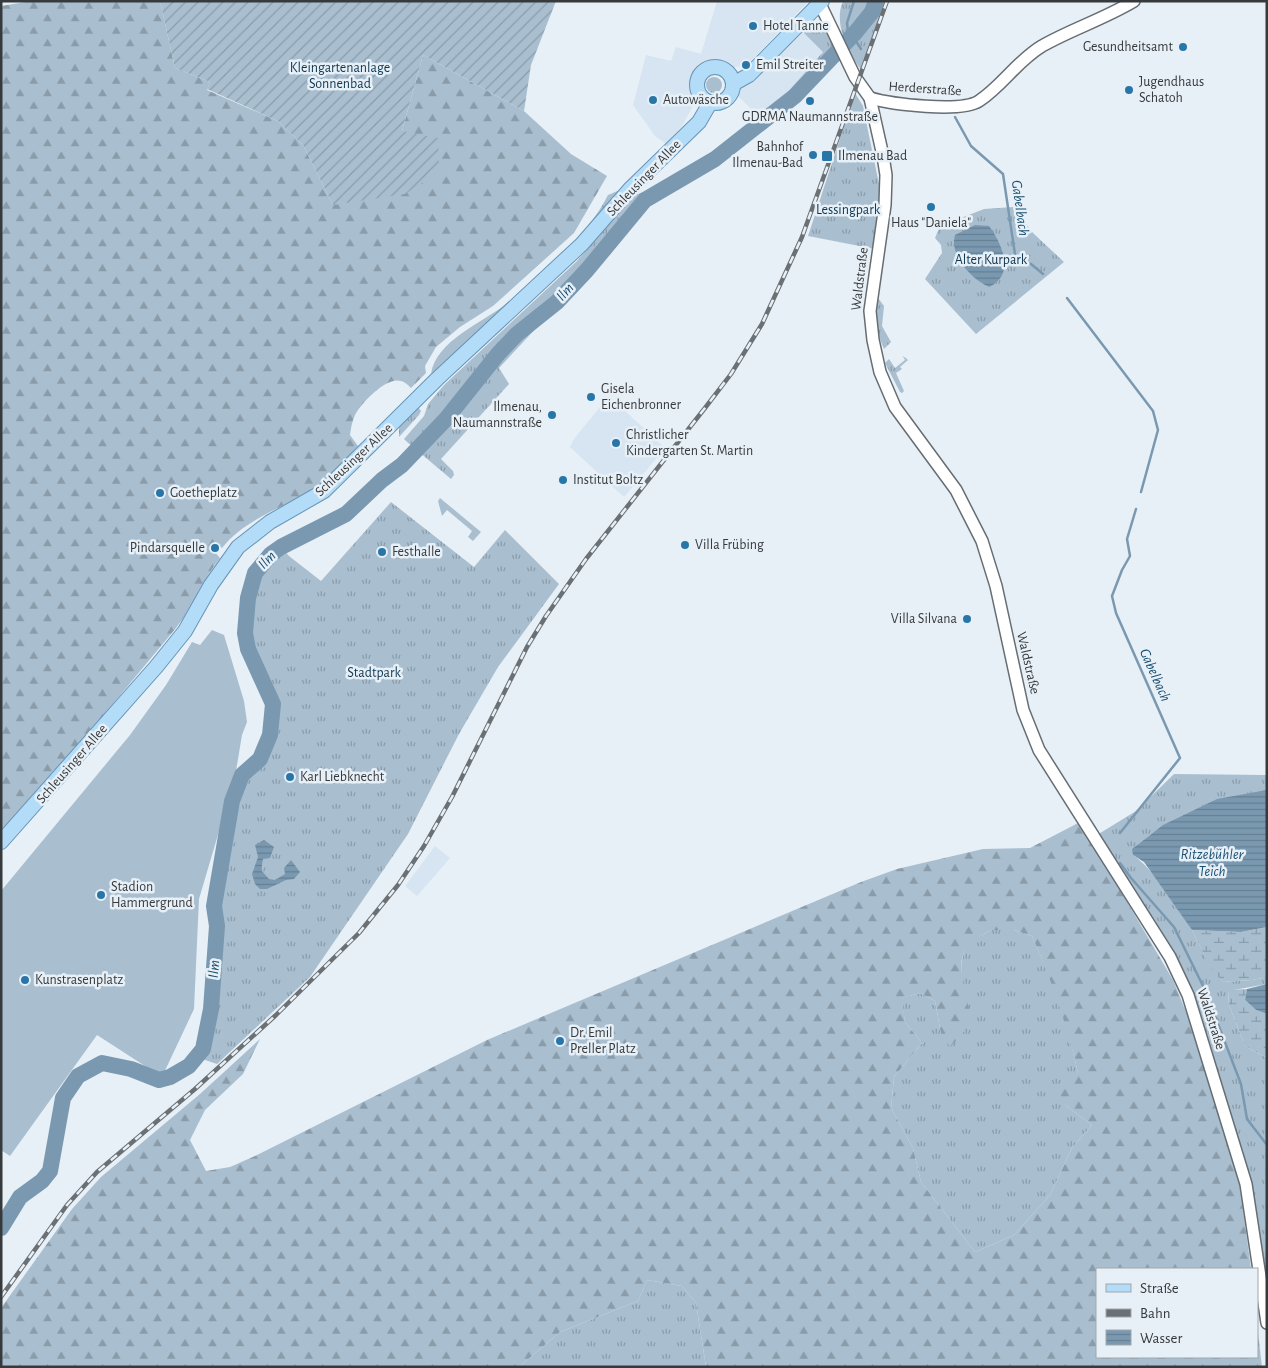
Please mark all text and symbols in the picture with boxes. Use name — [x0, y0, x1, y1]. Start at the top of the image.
place label: Hotel Tanne — [763, 19, 829, 33]
marker: Hotel Tanne — [747, 20, 759, 32]
place label: Gesundheitsamt — [1083, 40, 1174, 54]
marker: Gesundheitsamt — [1177, 41, 1189, 53]
place label: Emil Streiter — [756, 58, 824, 72]
marker: Emil Streiter — [740, 59, 752, 71]
park label: Kleingartenanlage Sonnenbad — [290, 61, 390, 91]
place label: Jugendhaus Schatoh — [1139, 75, 1204, 105]
street label: Herderstraße — [888, 79, 962, 99]
marker: Jugendhaus Schatoh — [1123, 84, 1135, 96]
place label: Autowäsche — [663, 93, 729, 107]
marker: Autowäsche — [647, 94, 659, 106]
marker: GDRMA Naumannstraße — [804, 95, 816, 107]
place label: GDRMA Naumannstraße — [742, 110, 878, 124]
street label: Schleusinger Allee — [604, 137, 684, 219]
place label: Bahnhof Ilmenau-Bad — [732, 140, 804, 170]
marker: Bahnhof Ilmenau-Bad — [807, 149, 819, 161]
marker: Ilmenau Bad — [820, 149, 834, 163]
place label: Ilmenau Bad — [838, 149, 907, 163]
water label: Gabelbach — [1009, 179, 1031, 237]
marker: Haus "Daniela" — [925, 201, 937, 213]
park label: Lessingpark — [816, 203, 881, 217]
place label: Haus "Daniela" — [891, 216, 971, 230]
street label: Waldstraße — [849, 247, 871, 311]
park label: Alter Kurpark — [955, 253, 1028, 267]
water label: Ilm — [553, 280, 577, 304]
place label: Gisela Eichenbronner — [601, 382, 682, 412]
marker: Gisela Eichenbronner — [585, 391, 597, 403]
place label: Ilmenau, Naumannstraße — [453, 400, 542, 430]
marker: Ilmenau, Naumannstraße — [546, 409, 558, 421]
street label: Schleusinger Allee — [313, 421, 395, 499]
place label: Christlicher Kindergarten St. Martin — [626, 428, 753, 458]
marker: Christlicher Kindergarten St. Martin — [610, 437, 622, 449]
place label: Institut Boltz — [573, 473, 643, 487]
marker: Institut Boltz — [557, 474, 569, 486]
place label: Goetheplatz — [170, 486, 237, 500]
marker: Goetheplatz — [154, 487, 166, 499]
place label: Villa Frübing — [695, 538, 764, 552]
marker: Villa Frübing — [679, 539, 691, 551]
place label: Pindarsquelle — [130, 541, 205, 555]
marker: Pindarsquelle — [209, 542, 221, 554]
place label: Festhalle — [392, 545, 441, 559]
marker: Festhalle — [376, 546, 388, 558]
water label: Ilm — [255, 548, 279, 572]
place label: Villa Silvana — [891, 612, 958, 626]
marker: Villa Silvana — [961, 613, 973, 625]
street label: Waldstraße — [1014, 630, 1042, 696]
water label: Gabelbach — [1137, 646, 1173, 704]
park label: Stadtpark — [347, 666, 401, 680]
street label: Schleusinger Allee — [34, 722, 110, 806]
place label: Karl Liebknecht — [300, 770, 385, 784]
marker: Karl Liebknecht — [284, 771, 296, 783]
water label: Ritzebühler Teich — [1181, 847, 1245, 879]
place label: Stadion Hammergrund — [111, 880, 193, 910]
marker: Stadion Hammergrund — [95, 889, 107, 901]
water label: Ilm — [206, 959, 222, 979]
place label: Kunstrasenplatz — [35, 973, 124, 987]
marker: Kunstrasenplatz — [19, 974, 31, 986]
street label: Waldstraße — [1195, 987, 1227, 1051]
place label: Dr. Emil Preller Platz — [570, 1026, 636, 1056]
marker: Dr. Emil Preller Platz — [554, 1035, 566, 1047]
legend — [1096, 1268, 1258, 1358]
text: Straße — [1140, 1281, 1179, 1296]
text: Bahn — [1140, 1306, 1170, 1321]
text: Wasser — [1140, 1331, 1183, 1346]

